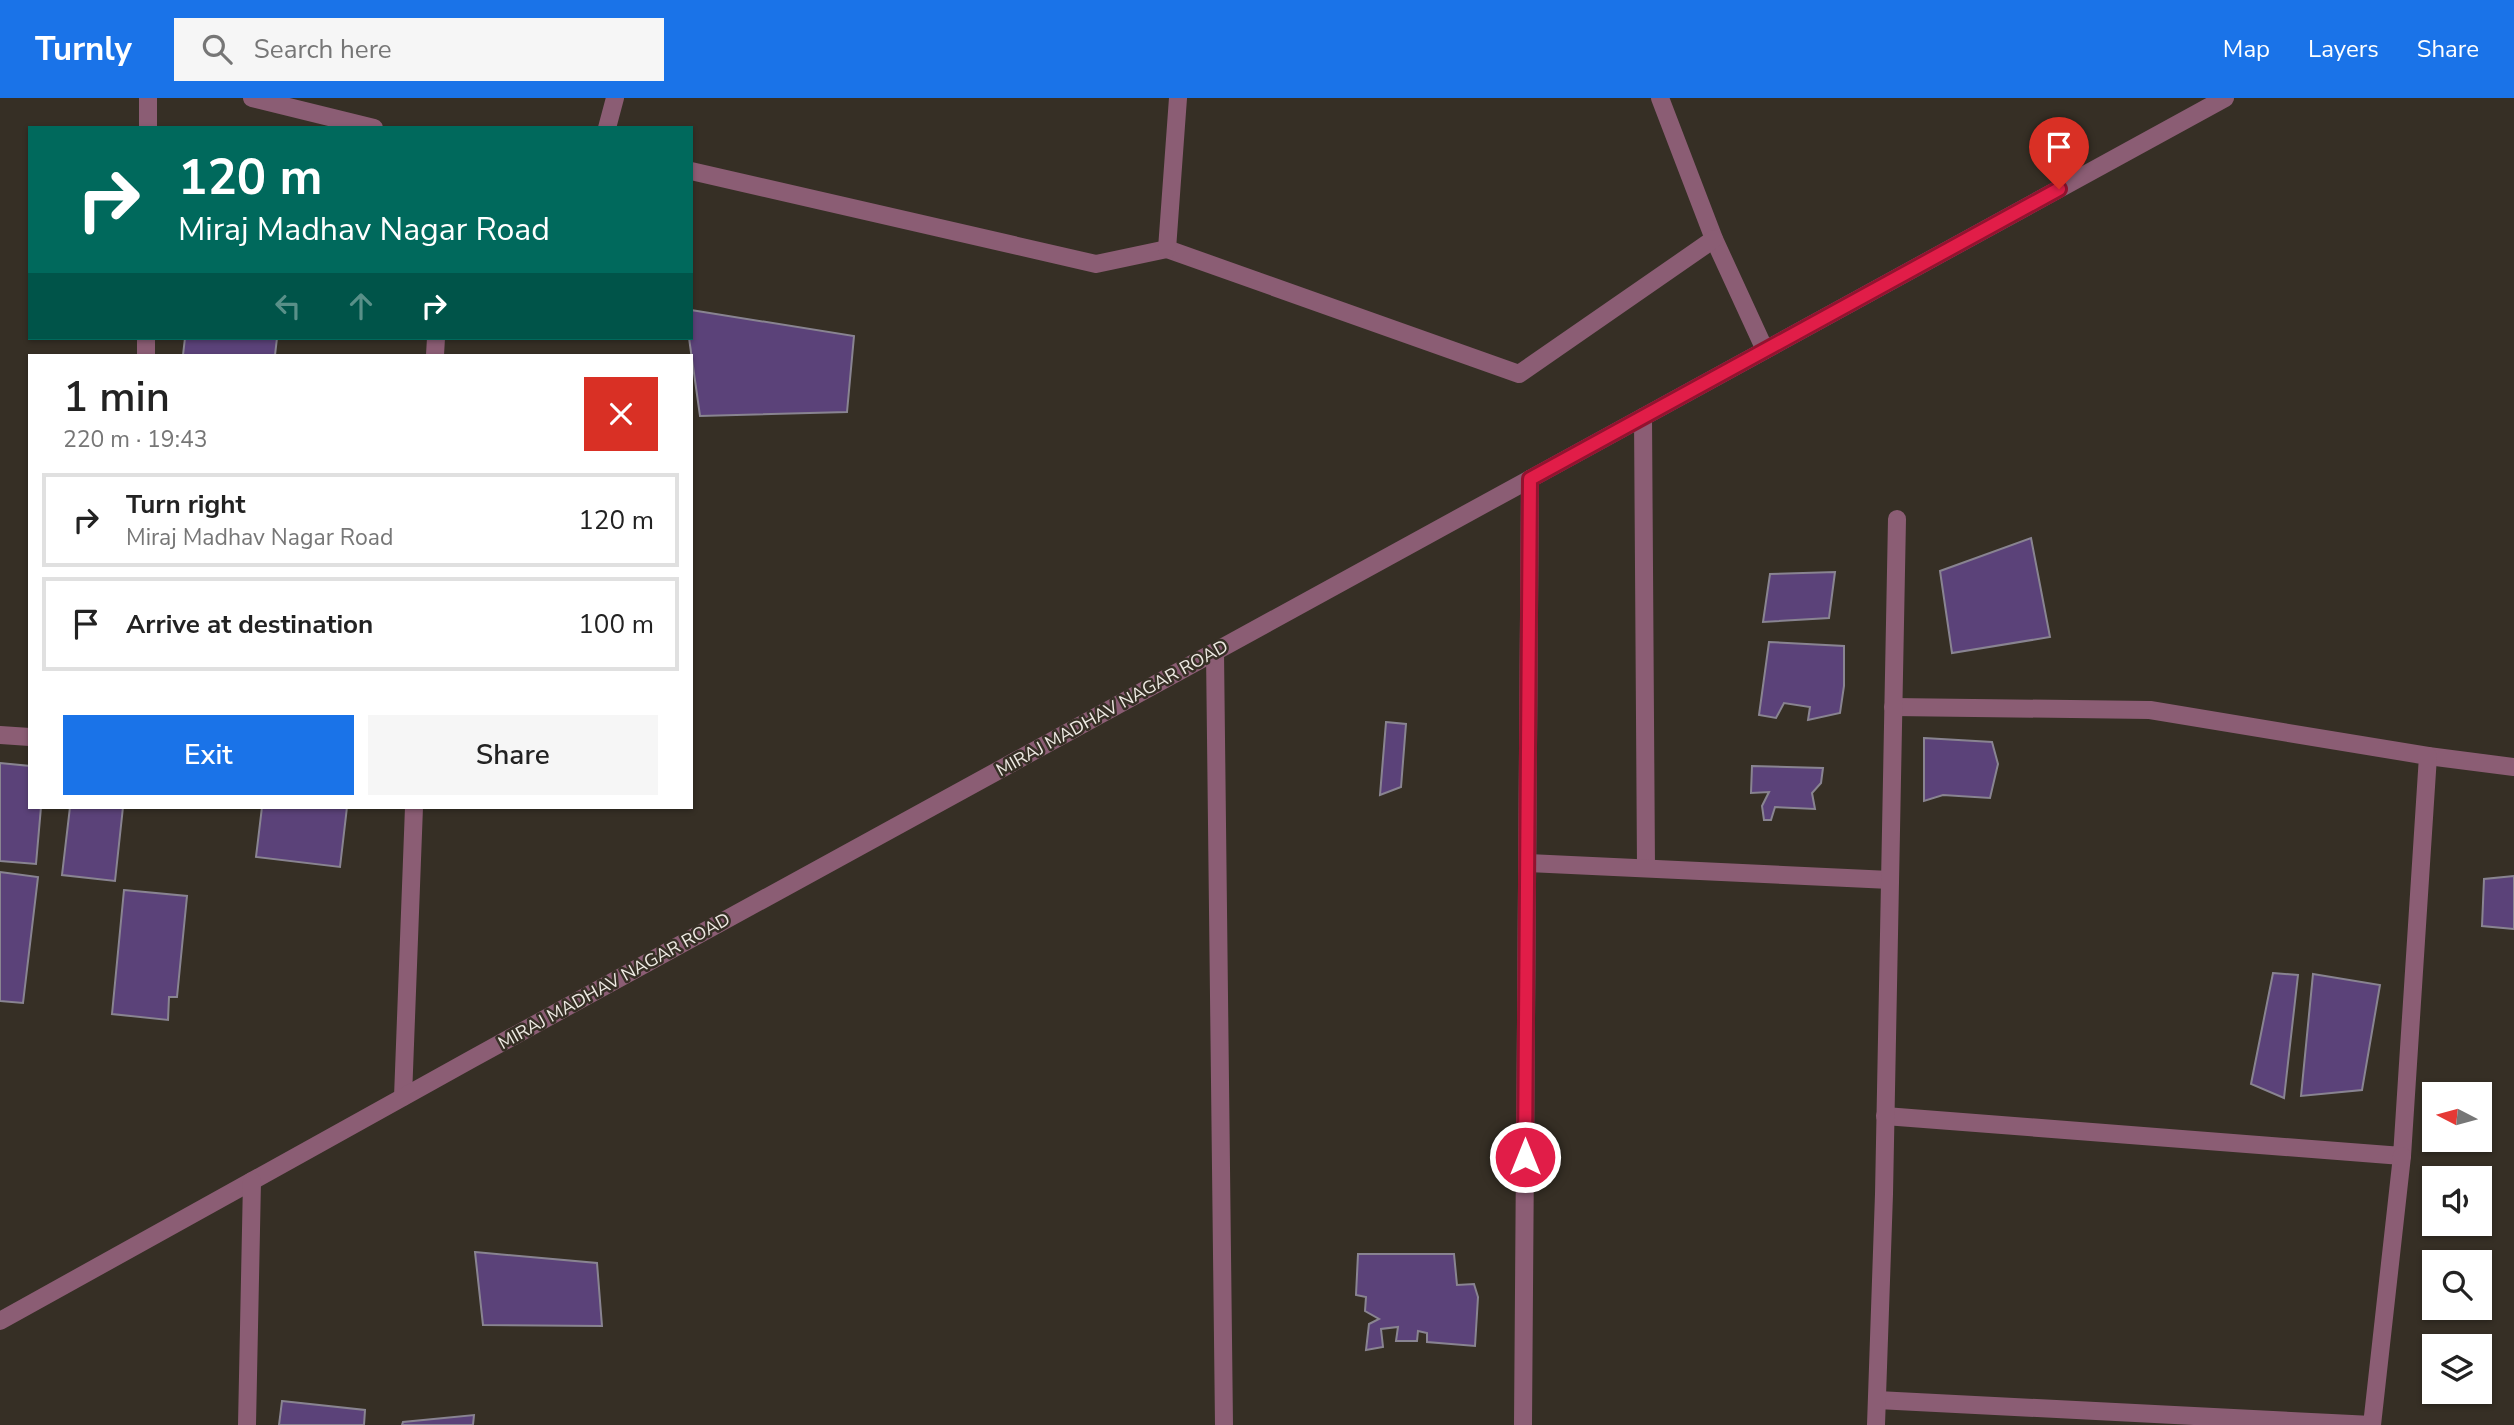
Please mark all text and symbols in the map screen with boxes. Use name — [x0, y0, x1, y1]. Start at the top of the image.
search box — [174, 18, 664, 81]
text: Turnly — [35, 27, 132, 72]
icon: search — [198, 30, 236, 68]
text: Search here — [254, 32, 392, 67]
text: Map — [2223, 33, 2270, 65]
text: Layers — [2308, 33, 2379, 65]
text: Share — [2417, 33, 2479, 65]
pin — [2029, 117, 2089, 189]
icon: arrive — [2040, 128, 2078, 166]
text: 120 m — [178, 144, 322, 211]
icon: right — [63, 154, 154, 245]
text: Miraj Madhav Nagar Road — [178, 208, 550, 251]
icon: left — [269, 287, 307, 325]
icon: ahead — [342, 287, 380, 325]
icon: right — [415, 287, 453, 325]
text: 1 min — [63, 369, 170, 426]
button: close — [584, 377, 658, 451]
text: 220 m · 19:43 — [63, 424, 208, 455]
text: Turn right — [126, 487, 245, 522]
icon: right — [67, 501, 105, 539]
text: 120 m — [578, 503, 654, 538]
text: Miraj Madhav Nagar Road — [126, 522, 393, 553]
icon: arrive — [67, 605, 105, 643]
text: Arrive at destination — [126, 607, 373, 642]
text: 100 m — [578, 607, 654, 642]
street label: MIRAJ MADHAV NAGAR ROAD — [992, 634, 1232, 782]
button: Exit — [63, 715, 354, 795]
button: Share — [368, 715, 658, 795]
street label: MIRAJ MADHAV NAGAR ROAD — [494, 907, 734, 1055]
north arrow — [2422, 1082, 2492, 1152]
map controls — [2422, 1082, 2492, 1404]
position arrow — [1488, 1120, 1562, 1194]
button: sound — [2422, 1166, 2492, 1236]
button: search — [2422, 1250, 2492, 1320]
button: layers — [2422, 1334, 2492, 1404]

